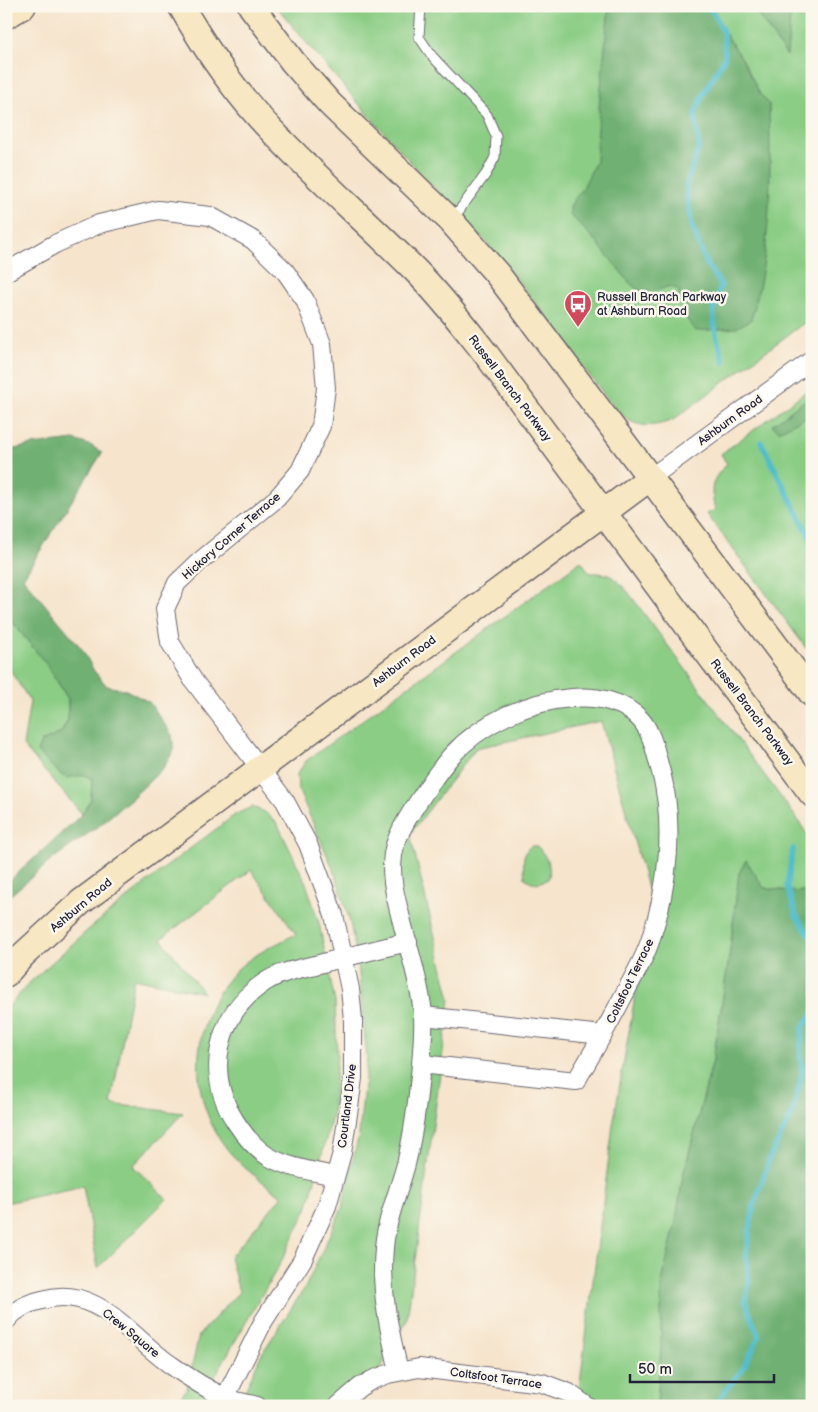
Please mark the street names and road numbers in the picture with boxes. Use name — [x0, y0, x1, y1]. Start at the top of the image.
street label: Russell Branch Parkway — [465, 332, 555, 445]
street label: Ashburn Road — [695, 392, 766, 449]
street label: Hickory Corner Terrace — [179, 489, 284, 583]
street label: Ashburn Road — [369, 632, 439, 690]
street label: Russell Branch Parkway — [707, 656, 797, 769]
street label: Ashburn Road — [47, 875, 115, 936]
street label: Coltsfoot Terrace — [603, 936, 657, 1026]
street label: Courtland Drive — [335, 1063, 360, 1149]
street label: Crew Square — [99, 1306, 163, 1361]
street label: Coltsfoot Terrace — [449, 1365, 543, 1392]

